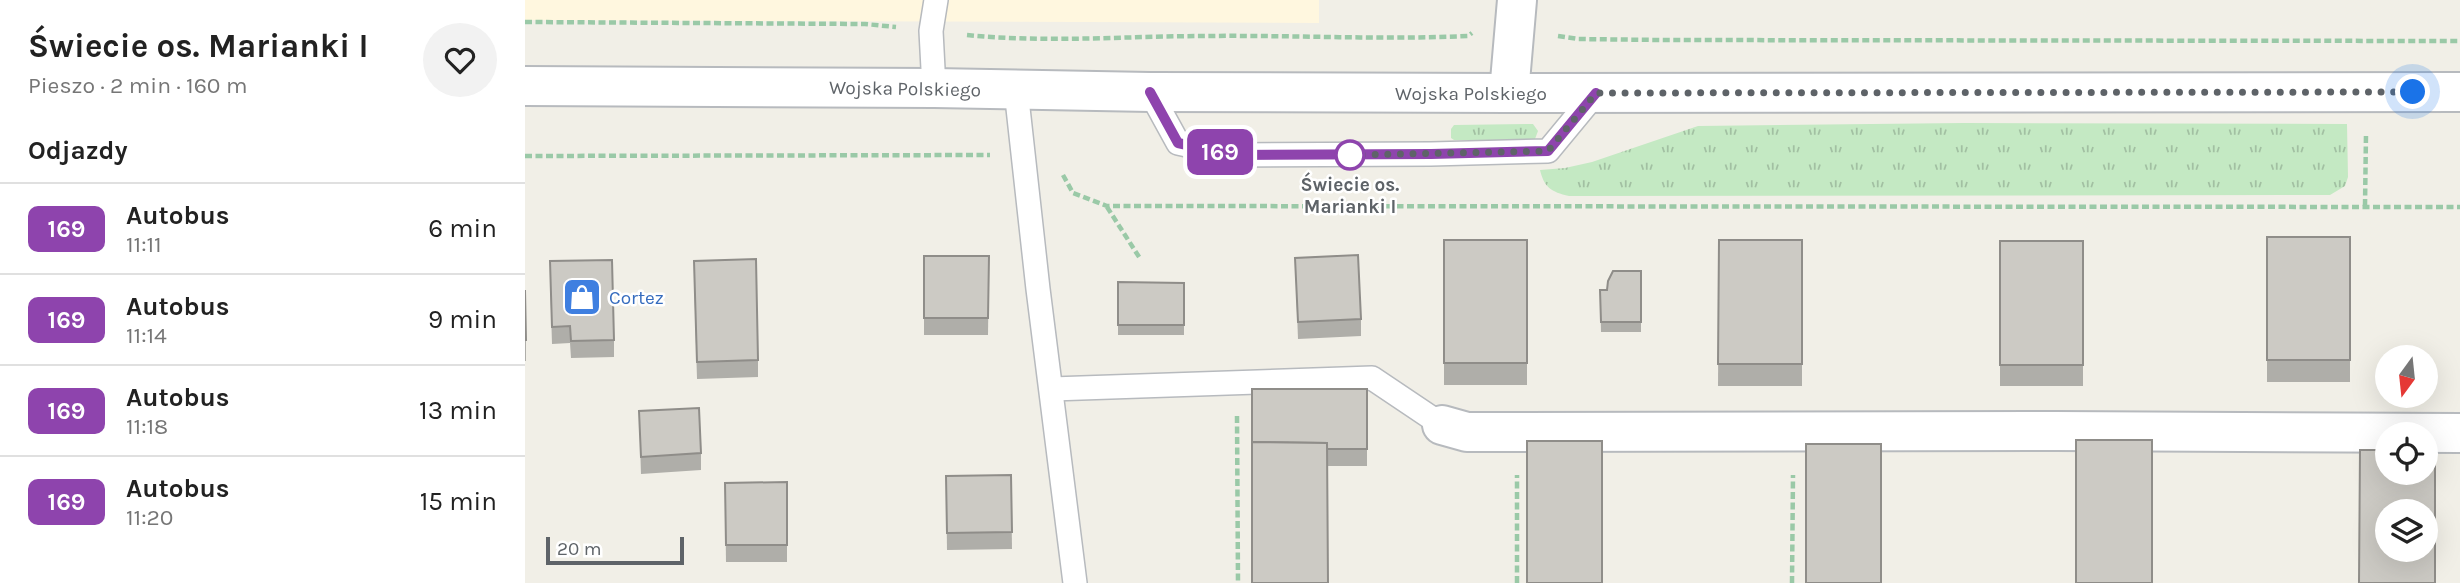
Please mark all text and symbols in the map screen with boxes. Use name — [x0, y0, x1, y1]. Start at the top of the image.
button: heart — [423, 23, 497, 97]
text: Świecie os. Marianki I — [28, 27, 369, 65]
text: Pieszo · 2 min · 160 m — [28, 72, 247, 99]
your location — [2395, 74, 2430, 109]
street label: Wojska Polskiego — [829, 77, 981, 101]
street label: Wojska Polskiego — [1395, 83, 1547, 105]
line badge: 169 — [1180, 129, 1260, 175]
text: Odjazdy — [28, 135, 128, 166]
text: 169 — [1201, 138, 1239, 166]
marker: Świecie os. Marianki I — [1335, 140, 1365, 170]
place label: Świecie os. Marianki I — [1301, 172, 1399, 218]
text: Autobus — [126, 200, 230, 231]
text: 6 min — [428, 213, 497, 244]
text: 169 — [48, 215, 85, 243]
text: 11:11 — [126, 231, 162, 258]
shop icon: Cortez — [561, 276, 603, 318]
place label: Cortez — [609, 287, 664, 309]
text: Autobus — [126, 291, 230, 322]
text: 9 min — [428, 304, 497, 335]
text: 169 — [48, 306, 85, 334]
text: 11:14 — [126, 322, 167, 349]
north arrow — [2375, 345, 2438, 408]
map controls — [2375, 345, 2438, 562]
text: Autobus — [126, 382, 230, 413]
text: 13 min — [419, 395, 497, 426]
text: 169 — [48, 397, 85, 425]
text: 11:18 — [126, 413, 168, 440]
button: locate — [2375, 422, 2438, 485]
text: Autobus — [126, 473, 230, 504]
text: 15 min — [420, 486, 497, 517]
text: 169 — [48, 488, 85, 516]
button: layers — [2375, 499, 2438, 562]
text: 11:20 — [126, 504, 173, 531]
scale bar — [546, 534, 684, 566]
text: 20 m — [557, 538, 602, 560]

